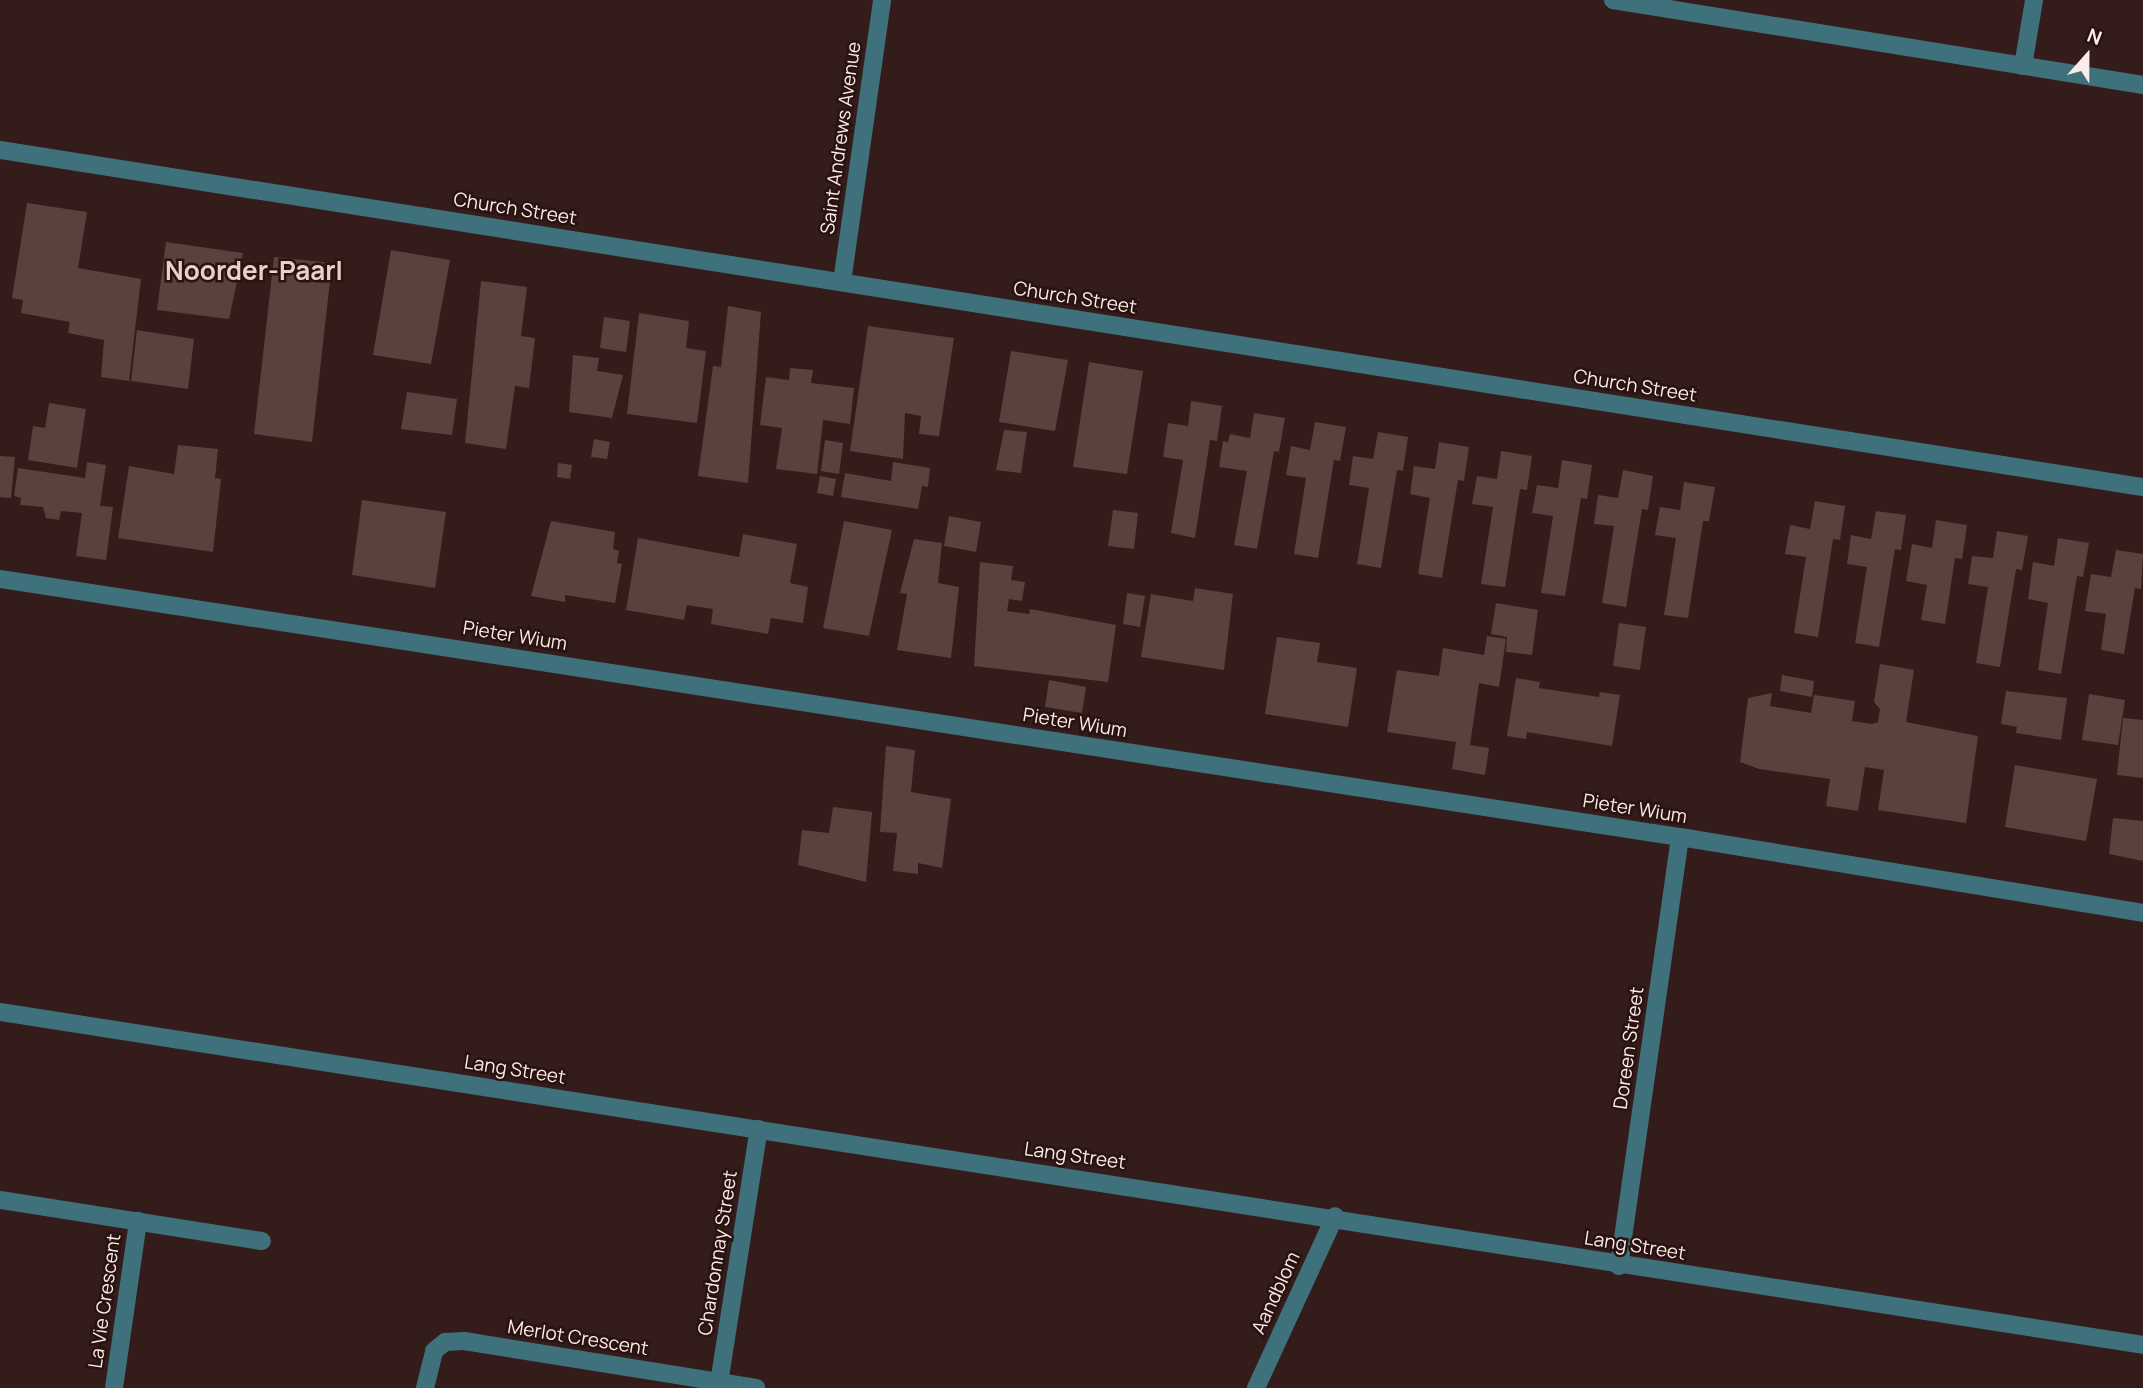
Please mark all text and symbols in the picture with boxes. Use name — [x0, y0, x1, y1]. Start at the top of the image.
north arrow — [2052, 21, 2122, 91]
text: N — [2083, 22, 2106, 51]
street label: Saint Andrews Avenue — [816, 40, 866, 236]
street label: Church Street — [452, 188, 578, 230]
district label: Noorder-Paarl — [165, 255, 343, 287]
street label: Church Street — [1012, 277, 1138, 319]
street label: Church Street — [1572, 365, 1698, 407]
street label: Pieter Wium — [461, 617, 569, 655]
street label: Pieter Wium — [1021, 704, 1129, 742]
street label: Pieter Wium — [1581, 790, 1689, 828]
street label: Doreen Street — [1609, 985, 1649, 1111]
street label: Lang Street — [463, 1051, 567, 1089]
street label: Lang Street — [1023, 1138, 1127, 1174]
street label: Chardonnay Street — [694, 1169, 742, 1337]
street label: Lang Street — [1583, 1227, 1687, 1265]
street label: La Vie Crescent — [84, 1232, 126, 1370]
street label: Aandblom — [1247, 1248, 1305, 1338]
street label: Merlot Crescent — [506, 1316, 650, 1360]

